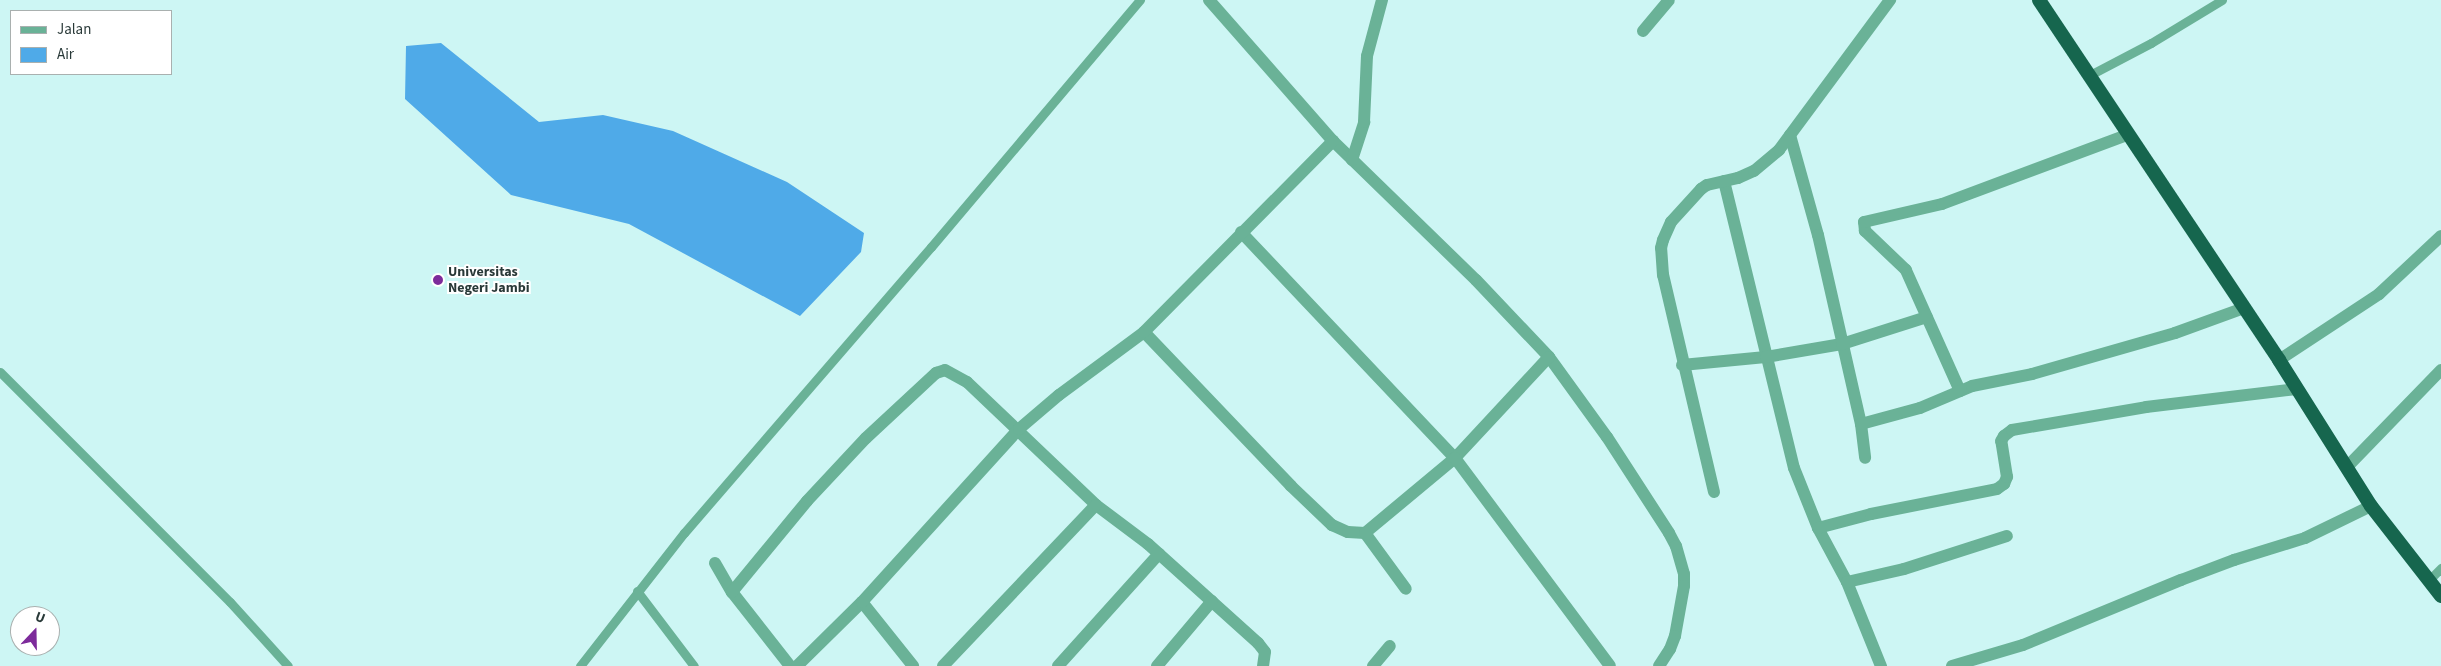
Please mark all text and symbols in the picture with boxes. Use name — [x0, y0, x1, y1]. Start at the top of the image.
legend — [10, 10, 172, 75]
text: Jalan — [57, 19, 91, 40]
text: Air — [57, 44, 74, 65]
place label: Universitas Negeri Jambi — [448, 264, 530, 296]
marker: Universitas Negeri Jambi — [432, 274, 444, 286]
north arrow — [10, 606, 60, 656]
text: U — [32, 607, 48, 629]

